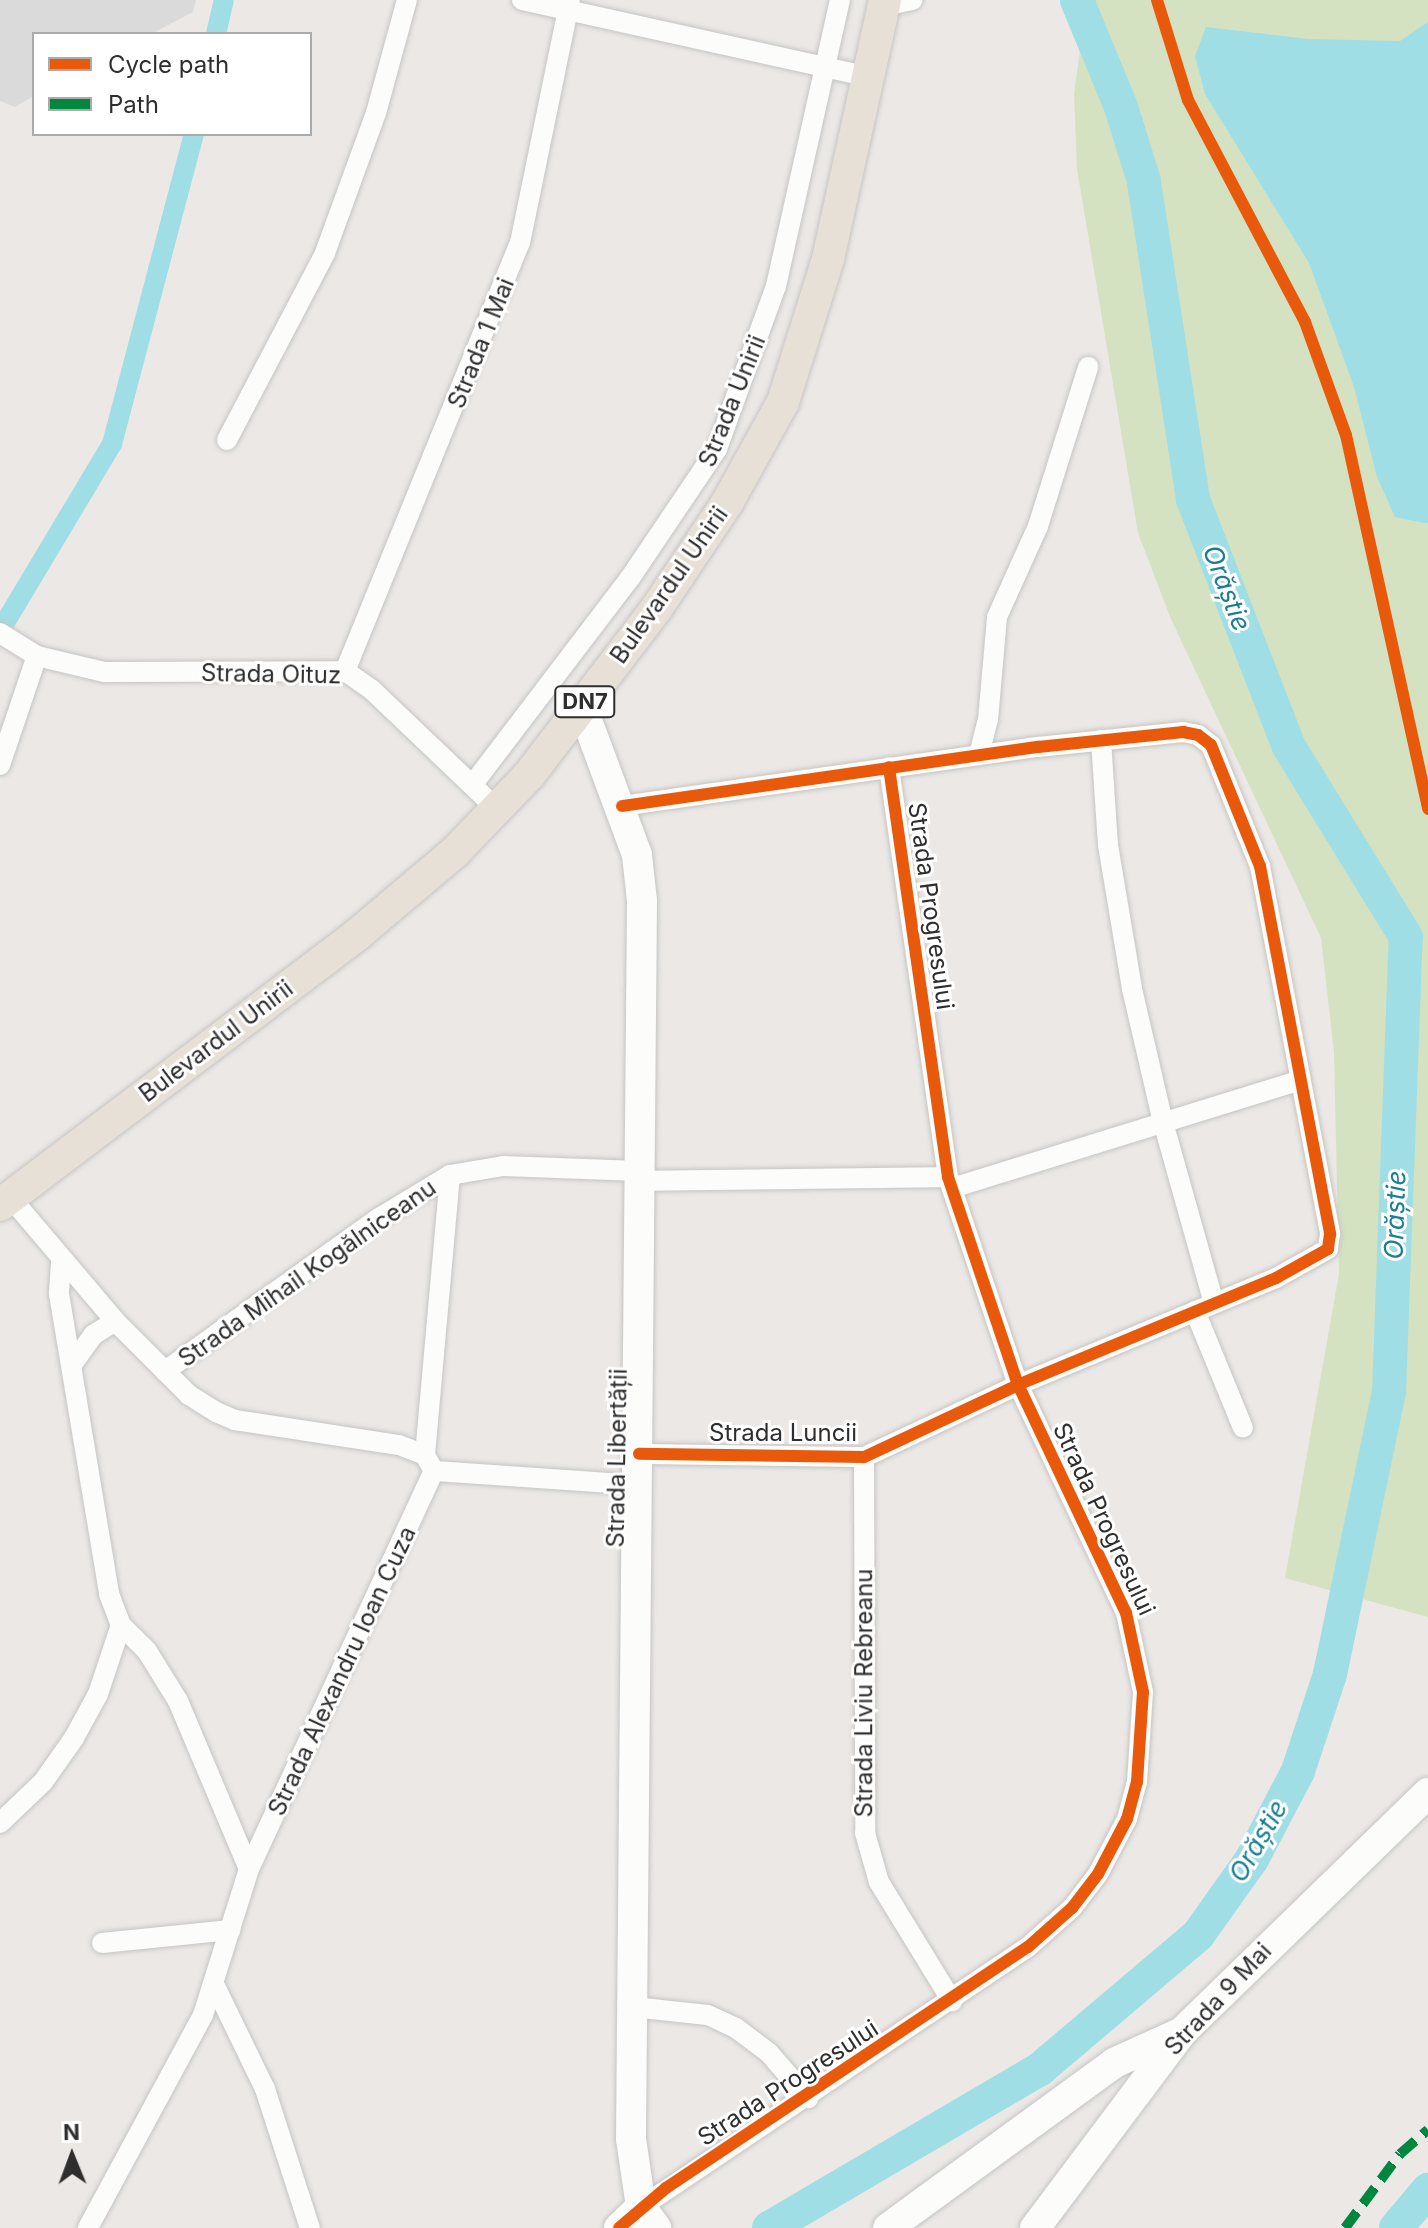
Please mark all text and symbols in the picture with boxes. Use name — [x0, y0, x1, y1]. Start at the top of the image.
legend — [32, 32, 312, 136]
text: Cycle path — [108, 50, 229, 79]
text: Path — [108, 90, 159, 119]
street label: Strada 1 Mai — [442, 274, 520, 412]
street label: Strada Unirii — [693, 331, 771, 471]
street label: Bulevardul Unirii — [604, 501, 734, 669]
water label: Orăștie — [1196, 541, 1258, 635]
street label: Strada Oituz — [201, 658, 341, 690]
road number: DN7 — [553, 684, 617, 720]
street label: Strada Progresului — [902, 800, 960, 1012]
street label: Bulevardul Unirii — [133, 974, 299, 1108]
water label: Orăștie — [1378, 1170, 1412, 1260]
street label: Strada Mihail Kogălniceanu — [173, 1173, 441, 1373]
street label: Strada Libertății — [601, 1368, 633, 1548]
street label: Strada Progresului — [1047, 1418, 1161, 1620]
street label: Strada Luncii — [709, 1419, 857, 1447]
street label: Strada Alexandru Ioan Cuza — [262, 1522, 422, 1820]
street label: Strada Liviu Rebreanu — [850, 1569, 878, 1817]
water label: Orăștie — [1222, 1795, 1294, 1887]
street label: Strada 9 Mai — [1159, 1937, 1277, 2061]
street label: Strada Progresului — [692, 2014, 884, 2152]
north arrow — [32, 2116, 112, 2196]
text: N — [63, 2119, 80, 2145]

